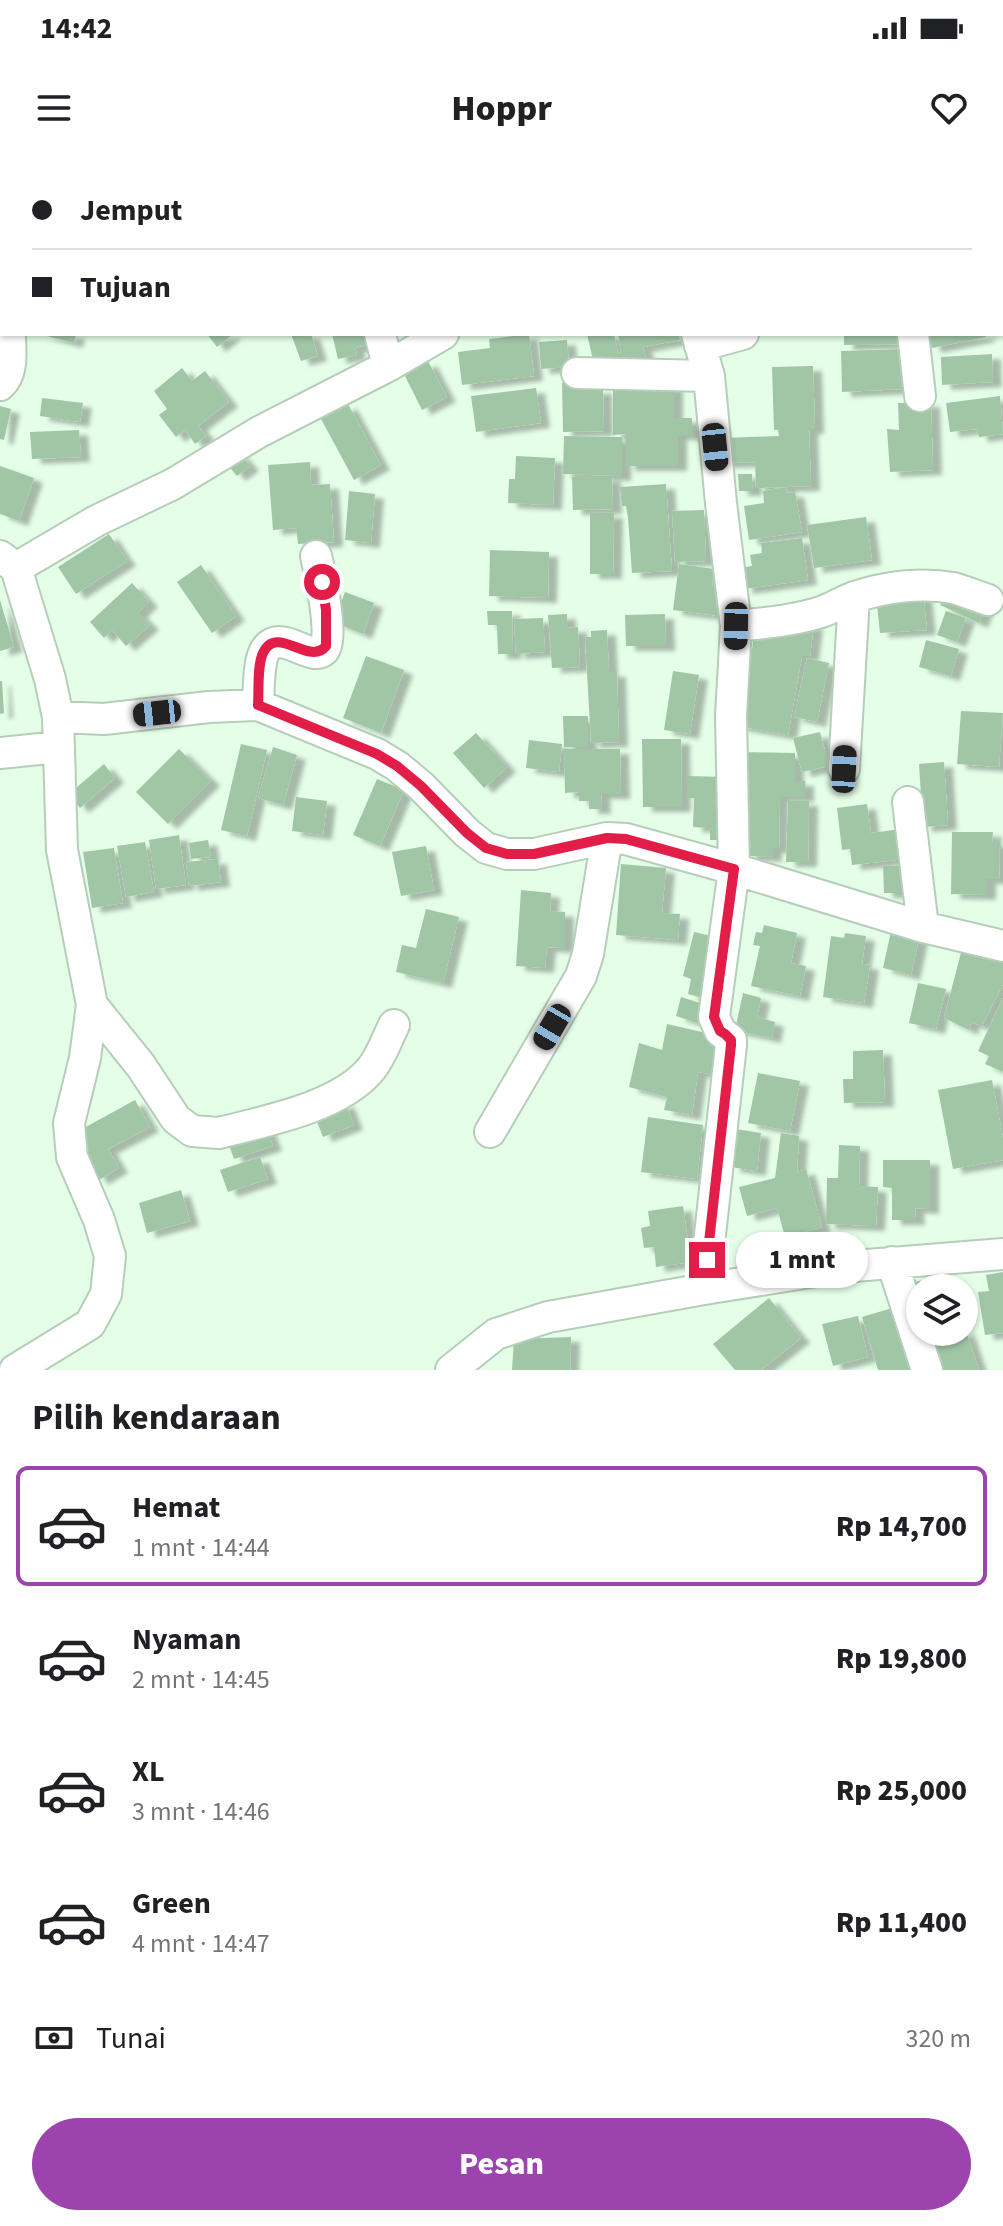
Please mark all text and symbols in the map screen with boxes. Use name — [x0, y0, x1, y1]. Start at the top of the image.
text: 14:42 — [40, 7, 112, 50]
text: Hoppr — [451, 83, 552, 134]
icon: menu — [32, 86, 76, 130]
icon: heart — [927, 86, 971, 130]
text: Jemput — [80, 189, 182, 232]
text: Tujuan — [80, 266, 171, 309]
car — [701, 422, 729, 472]
route start — [304, 564, 340, 600]
car — [724, 602, 748, 650]
car — [132, 699, 182, 727]
car — [831, 744, 857, 794]
car — [530, 1000, 574, 1054]
callout: 1 mnt — [735, 1232, 867, 1288]
text: 1 mnt — [769, 1241, 835, 1278]
route end — [689, 1242, 725, 1278]
map controls — [906, 1274, 978, 1346]
button: layers — [906, 1274, 978, 1346]
text: Pilih kendaraan — [32, 1392, 281, 1443]
text: Hemat — [132, 1486, 220, 1529]
icon: car — [36, 1490, 108, 1562]
text: Rp 14,700 — [836, 1505, 967, 1548]
text: 1 mnt · 14:44 — [132, 1529, 270, 1566]
text: Nyaman — [132, 1618, 241, 1661]
icon: car — [36, 1622, 108, 1694]
text: Rp 19,800 — [836, 1637, 967, 1680]
text: 2 mnt · 14:45 — [132, 1661, 270, 1698]
text: XL — [132, 1750, 165, 1793]
icon: car — [36, 1754, 108, 1826]
text: Rp 25,000 — [836, 1769, 967, 1812]
text: 3 mnt · 14:46 — [132, 1793, 270, 1830]
text: Green — [132, 1882, 211, 1925]
icon: car — [36, 1886, 108, 1958]
text: Rp 11,400 — [836, 1901, 967, 1944]
text: 4 mnt · 14:47 — [132, 1925, 270, 1962]
icon: cash — [32, 2016, 76, 2060]
text: Tunai — [96, 2017, 166, 2060]
text: 320 m — [905, 2020, 971, 2057]
button: Pesan — [32, 2118, 971, 2210]

